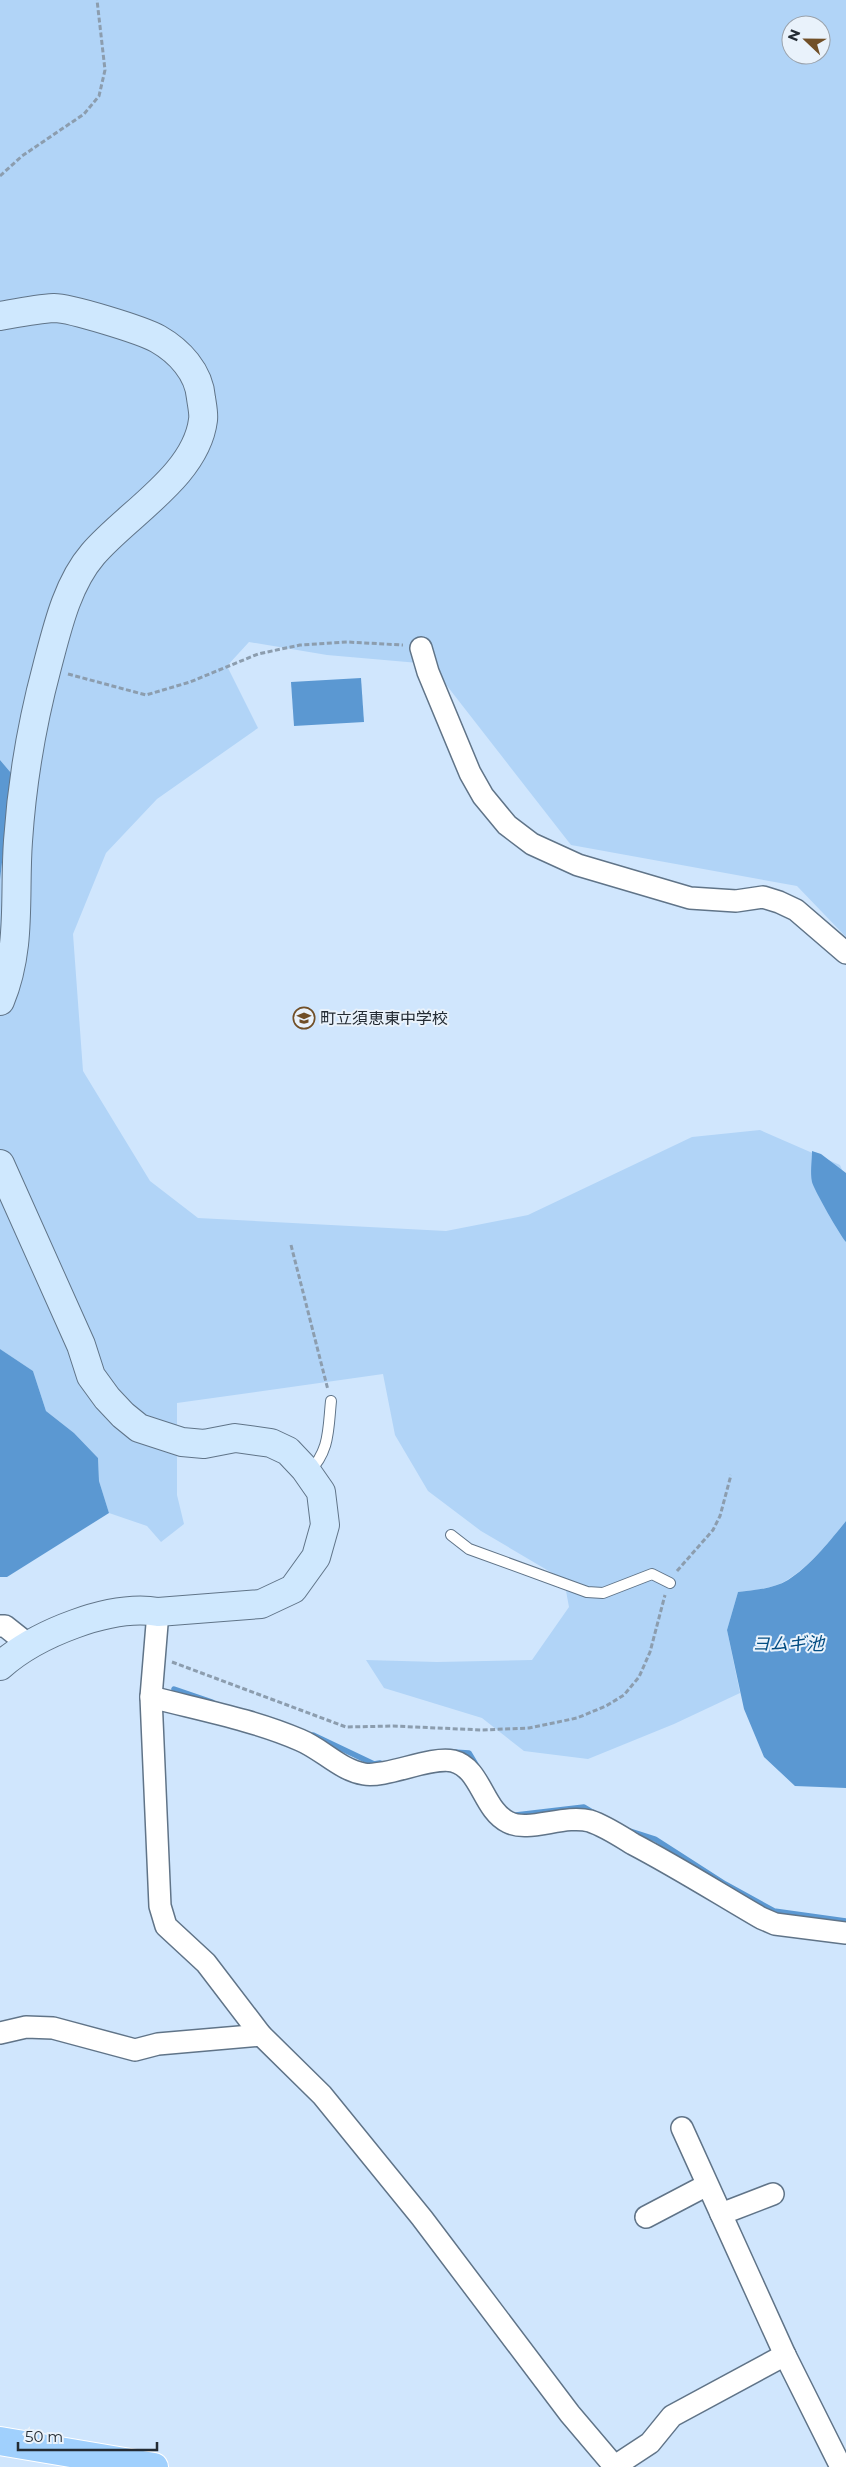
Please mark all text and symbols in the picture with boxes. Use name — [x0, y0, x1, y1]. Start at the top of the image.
north arrow — [781, 15, 831, 65]
text: N — [783, 27, 804, 44]
school or university icon: 町立須恵東中学校 — [292, 1006, 316, 1030]
place label: 町立須恵東中学校 — [320, 1009, 448, 1028]
water label: ヨムギ池 — [752, 1633, 826, 1655]
scale bar — [18, 2420, 156, 2452]
text: 50 m — [25, 2427, 63, 2446]

